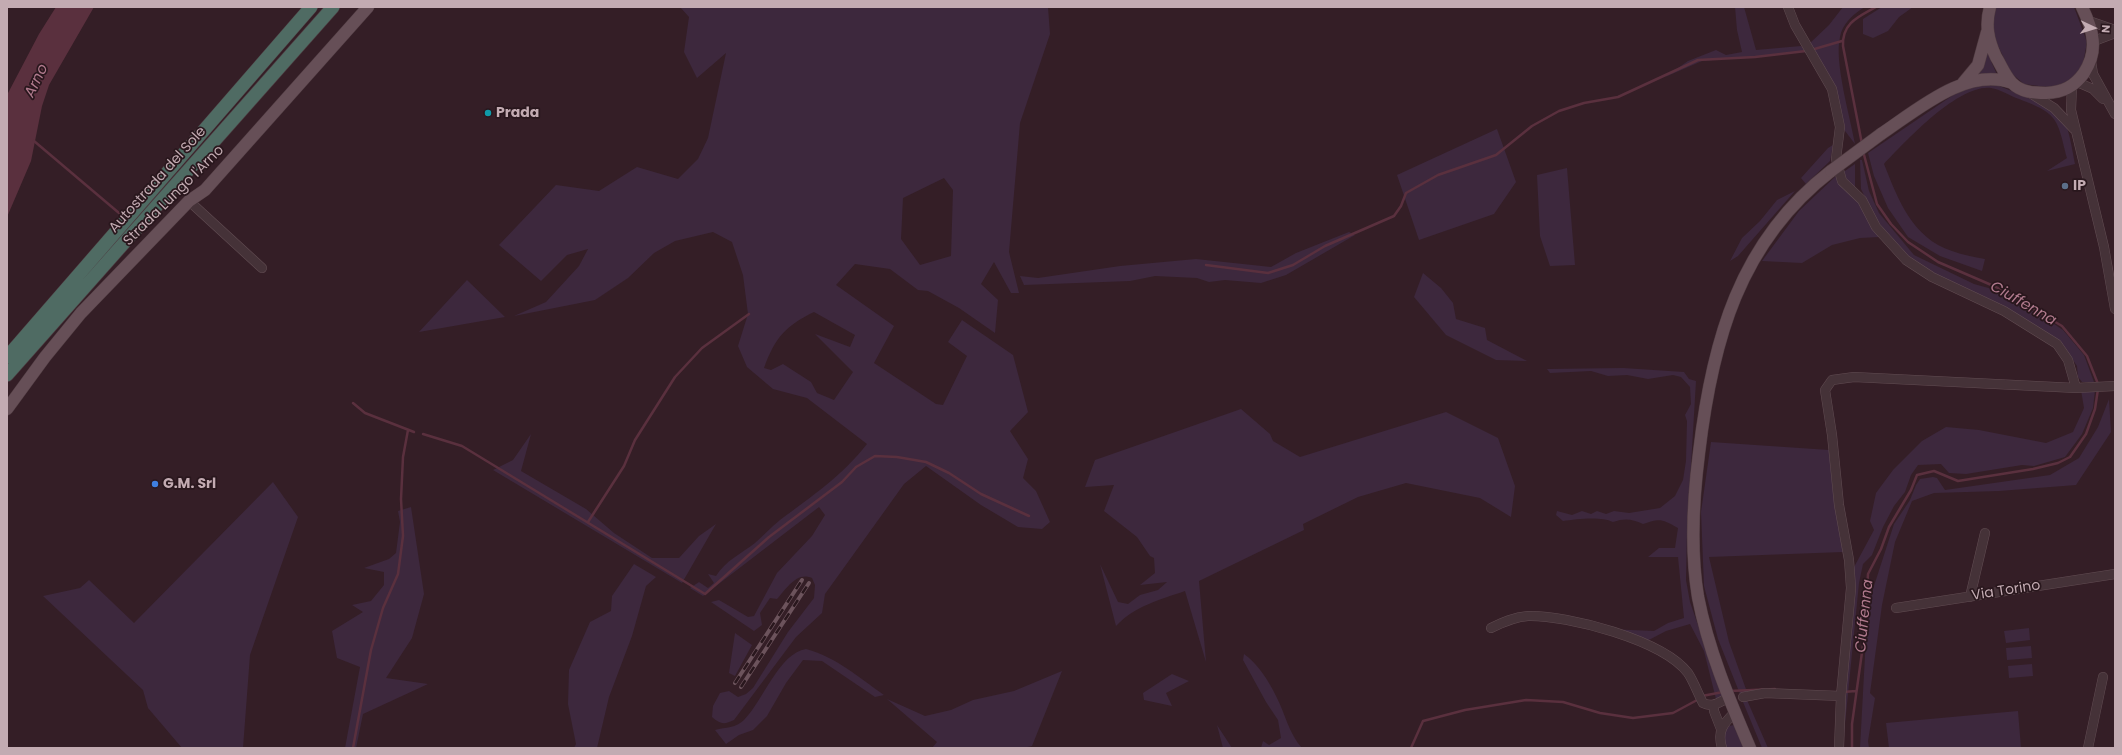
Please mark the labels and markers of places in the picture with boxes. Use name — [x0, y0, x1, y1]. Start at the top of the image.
place label: Prada — [496, 105, 539, 121]
marker: Prada — [483, 108, 493, 118]
place label: IP — [2073, 178, 2086, 194]
marker: IP — [2060, 181, 2070, 191]
place label: G.M. Srl — [163, 476, 216, 492]
marker: G.M. Srl — [150, 479, 160, 489]

